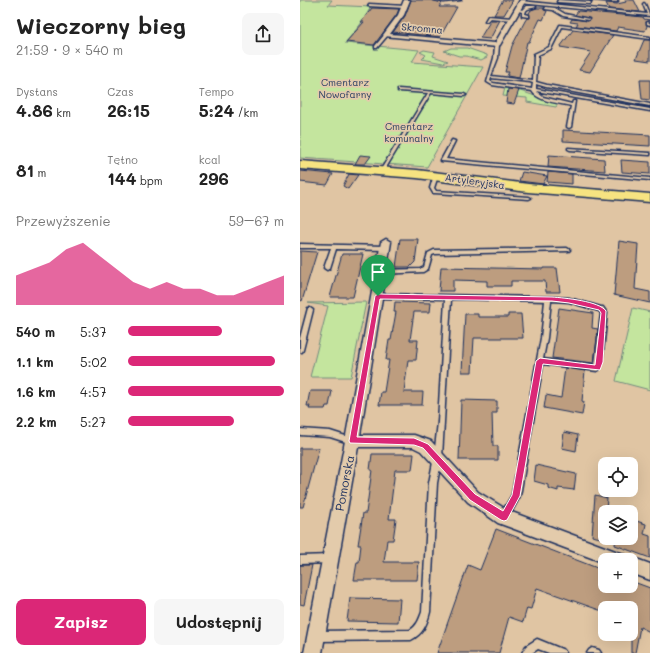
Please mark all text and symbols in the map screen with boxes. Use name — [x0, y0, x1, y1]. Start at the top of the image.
text: Wieczorny bieg — [16, 11, 186, 40]
button: share — [242, 13, 284, 55]
street label: Skromna — [401, 19, 443, 37]
text: 21:59 · 9 × 540 m — [16, 41, 123, 58]
park label: Cmentarz Nowofarny — [319, 75, 371, 101]
text: Dystans — [16, 84, 58, 99]
text: Czas — [107, 84, 134, 99]
text: Tempo — [199, 84, 234, 99]
text: 4.86 — [16, 99, 53, 121]
text: 26:15 — [107, 99, 150, 121]
text: 5:24 — [199, 99, 234, 121]
text: km — [53, 105, 71, 120]
text: /km — [234, 105, 258, 120]
park label: Cmentarz komunalny — [384, 119, 434, 145]
text: Tętno — [107, 152, 138, 167]
text: kcal — [199, 152, 221, 167]
text: 81 — [16, 159, 34, 181]
text: m — [34, 165, 46, 180]
text: 144 — [107, 167, 136, 189]
text: 296 — [199, 167, 229, 189]
street label: Artyleryjska — [444, 170, 506, 192]
text: bpm — [136, 173, 163, 188]
text: Przewyższenie — [16, 212, 111, 229]
text: 59–67 m — [228, 212, 284, 229]
pin — [361, 255, 395, 296]
icon: arrive — [367, 261, 389, 283]
text: 540 m — [16, 323, 55, 340]
text: 5:37 — [80, 323, 106, 340]
text: 1.1 km — [16, 353, 54, 370]
text: 5:02 — [80, 353, 107, 370]
text: 1.6 km — [16, 383, 56, 400]
text: 4:57 — [80, 383, 106, 400]
text: 2.2 km — [16, 413, 57, 430]
text: 5:27 — [80, 413, 106, 430]
street label: Pomorska — [331, 454, 357, 512]
map controls — [598, 457, 638, 641]
button: locate — [598, 457, 638, 497]
button: layers — [598, 505, 638, 545]
button: + — [598, 553, 638, 593]
button: Zapisz — [16, 599, 146, 645]
button: Udostępnij — [154, 599, 284, 645]
button: − — [598, 601, 638, 641]

